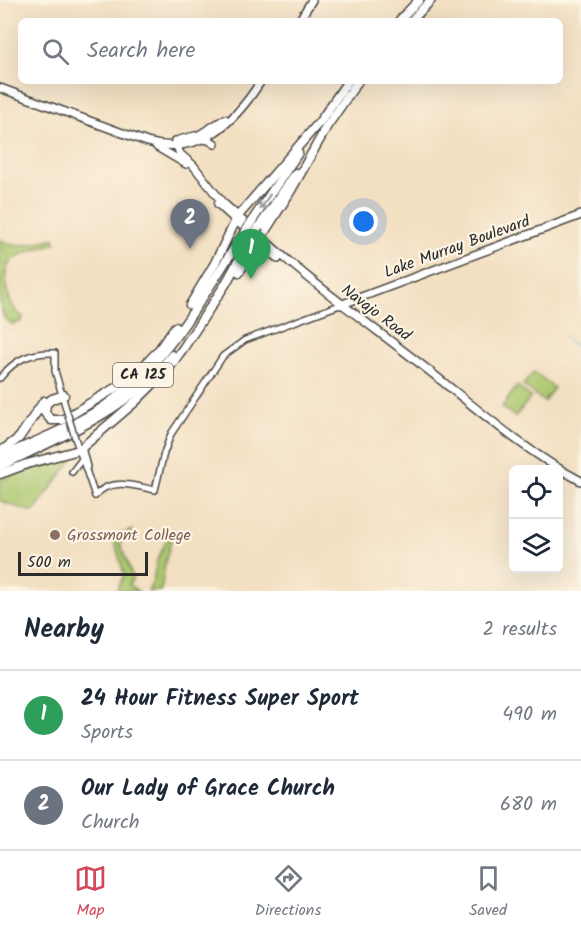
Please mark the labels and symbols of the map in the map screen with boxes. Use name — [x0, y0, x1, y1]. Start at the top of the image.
one-way arrow — [259, 193, 271, 209]
pin: 2 — [170, 200, 210, 249]
your location — [349, 207, 378, 236]
street label: Lake Murray Boulevard — [381, 209, 534, 285]
pin: 1 — [232, 230, 270, 279]
street label: Navajo Road — [336, 278, 417, 348]
road number: CA 125 — [113, 363, 173, 387]
place label: Grossmont College — [67, 523, 191, 548]
marker: Grossmont College — [48, 528, 62, 542]
scale bar — [18, 549, 148, 576]

